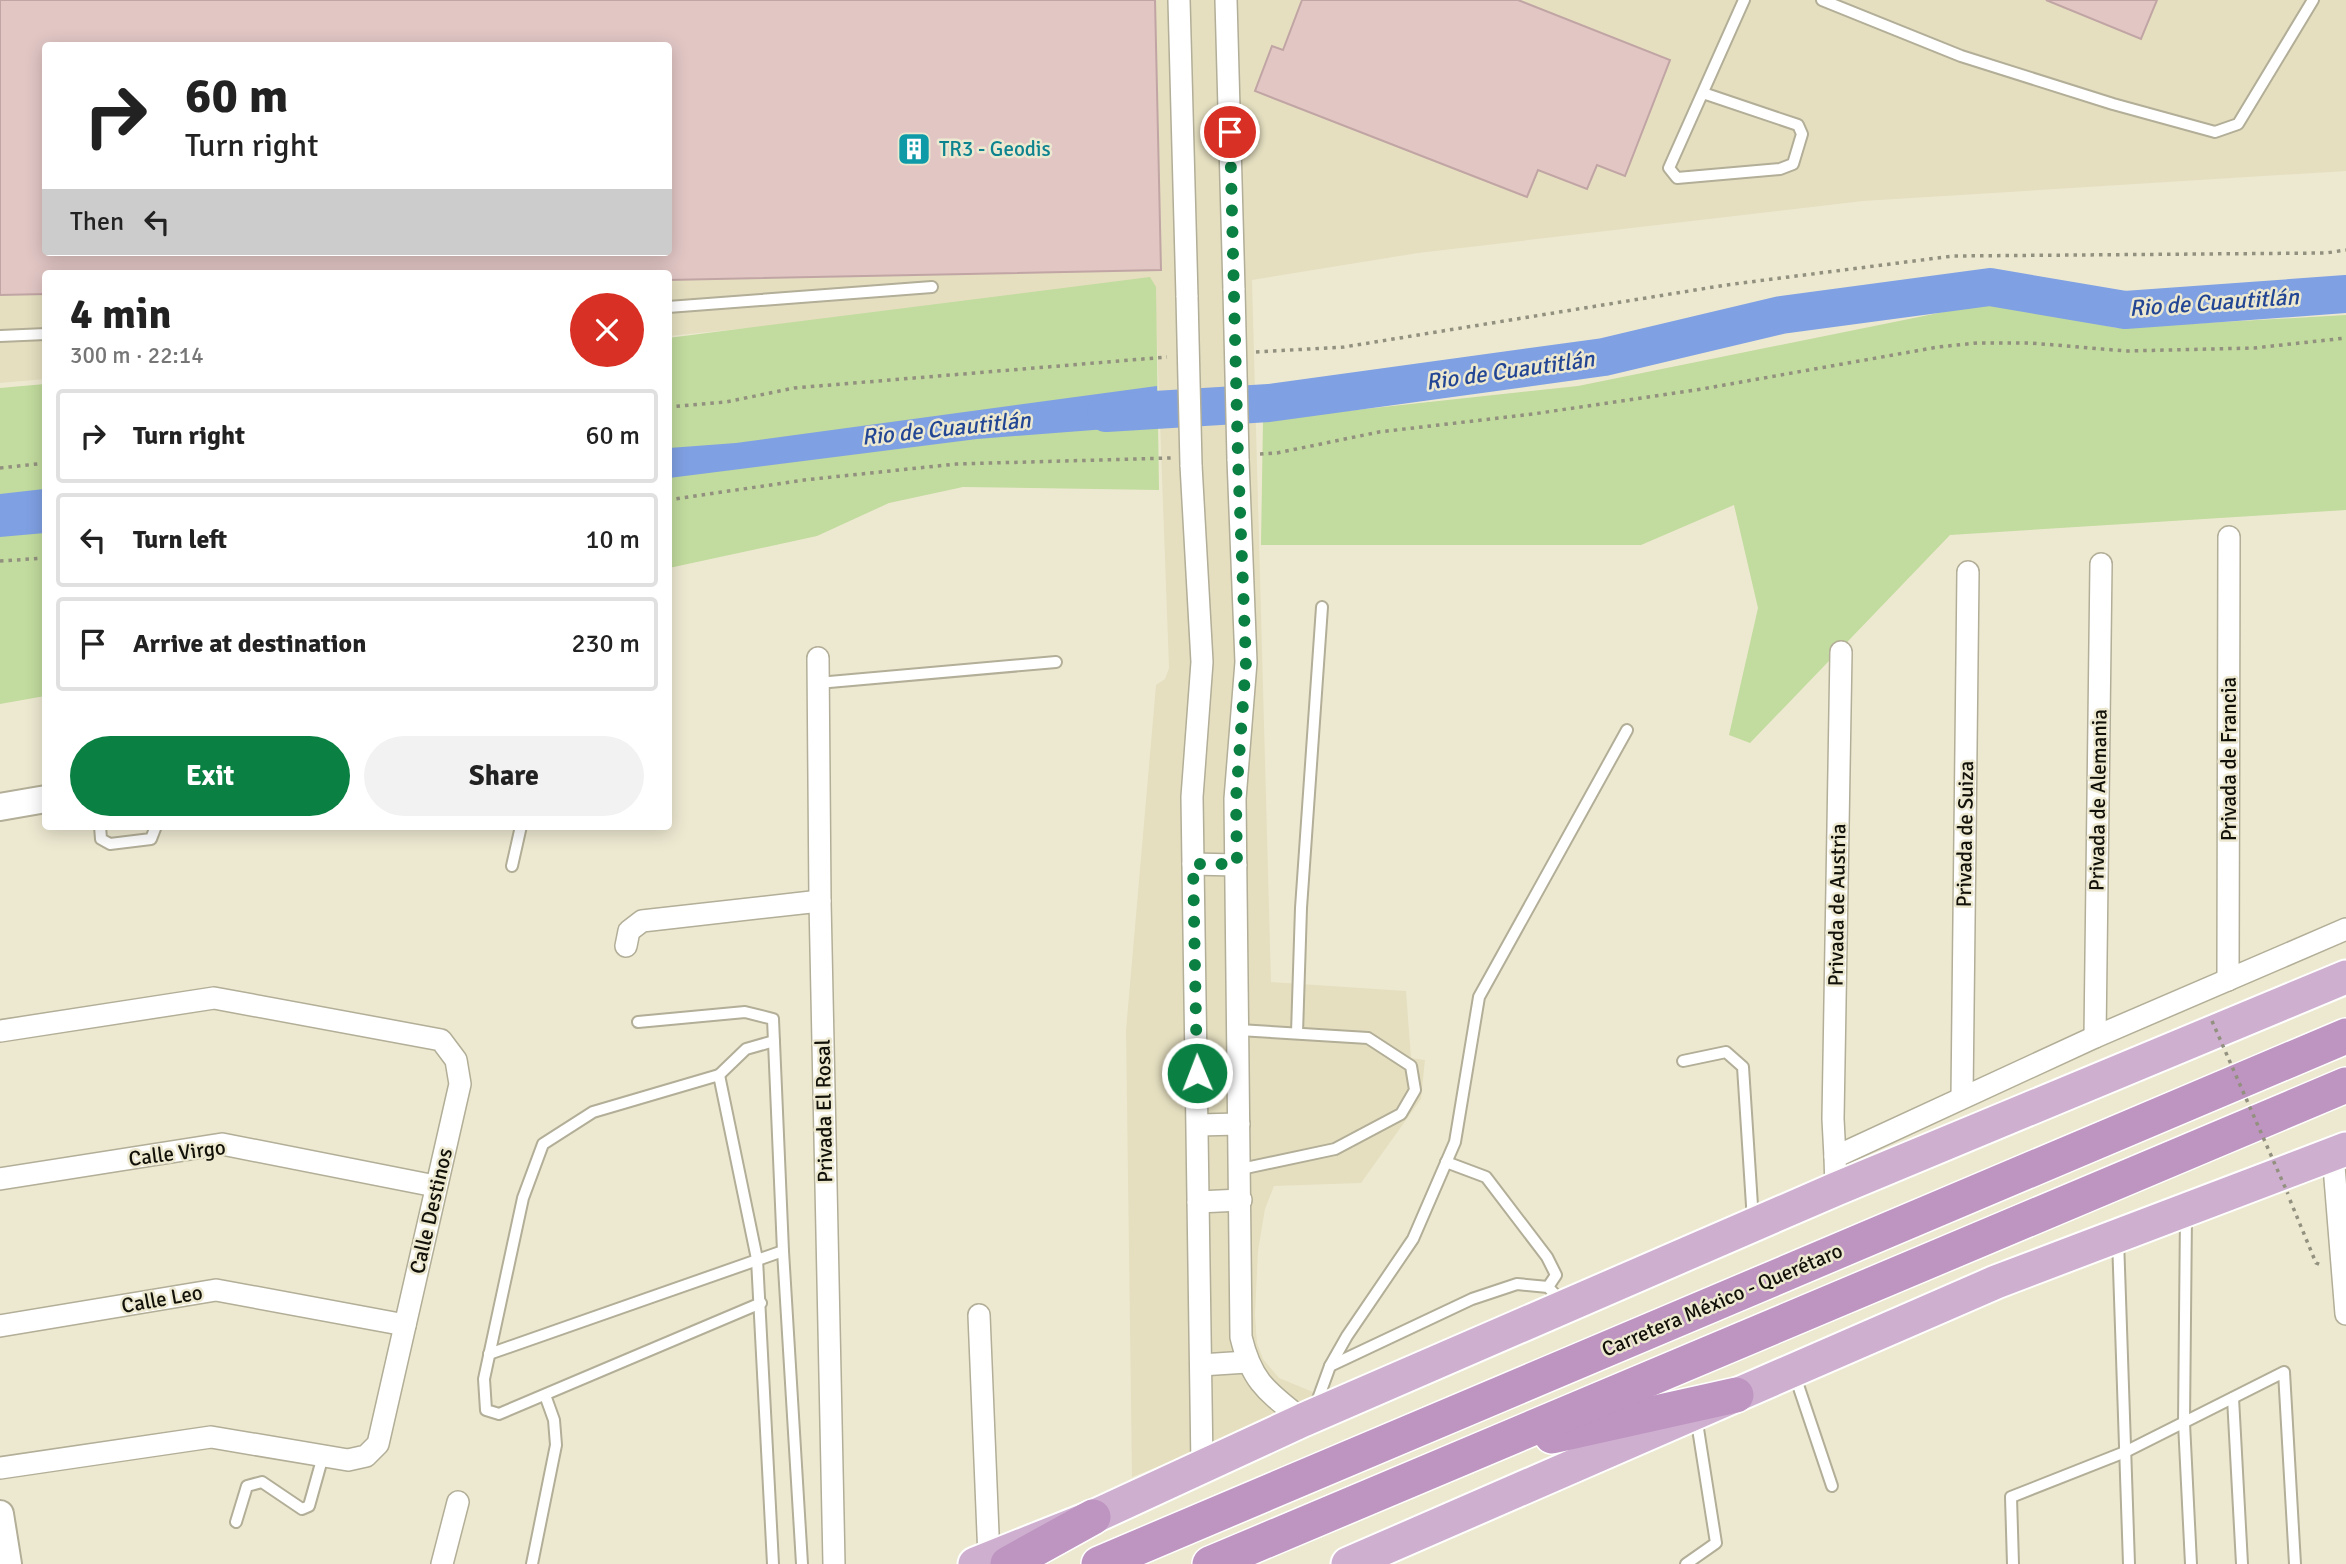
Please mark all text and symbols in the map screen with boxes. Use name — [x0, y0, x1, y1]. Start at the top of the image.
text: 60 m — [185, 66, 288, 126]
icon: right — [70, 70, 161, 161]
pin — [1200, 102, 1260, 162]
icon: arrive — [1211, 113, 1249, 151]
text: Turn right — [185, 126, 318, 165]
building icon: TR3 - Geodis — [895, 130, 933, 168]
place label: TR3 - Geodis — [939, 136, 1051, 162]
icon: left — [138, 203, 176, 241]
text: Then — [70, 206, 124, 238]
water label: Rio de Cuautitlán — [2128, 282, 2301, 323]
text: 4 min — [70, 289, 171, 340]
button: close — [570, 293, 644, 367]
text: 300 m · 22:14 — [70, 341, 204, 370]
water label: Rio de Cuautitlán — [1424, 344, 1598, 397]
water label: Rio de Cuautitlán — [860, 405, 1033, 452]
icon: right — [74, 417, 112, 455]
text: Turn right — [133, 420, 245, 452]
text: 60 m — [585, 420, 640, 452]
icon: left — [74, 521, 112, 559]
text: Turn left — [133, 524, 227, 556]
text: 10 m — [585, 524, 640, 556]
icon: arrive — [74, 625, 112, 663]
text: Arrive at destination — [133, 628, 366, 660]
text: 230 m — [571, 628, 640, 660]
street label: Privada de Francia — [2216, 677, 2242, 841]
street label: Privada de Alemania — [2083, 709, 2113, 891]
button: Exit — [70, 736, 350, 816]
button: Share — [364, 736, 644, 816]
street label: Privada de Suiza — [1951, 760, 1979, 908]
street label: Privada de Austria — [1823, 823, 1851, 987]
position arrow — [1160, 1036, 1234, 1110]
street label: Privada El Rosal — [810, 1039, 838, 1183]
street label: Calle Virgo — [127, 1134, 227, 1172]
street label: Calle Destinos — [404, 1146, 458, 1276]
street label: Carretera México - Querétaro — [1598, 1237, 1846, 1363]
street label: Calle Leo — [119, 1279, 205, 1319]

